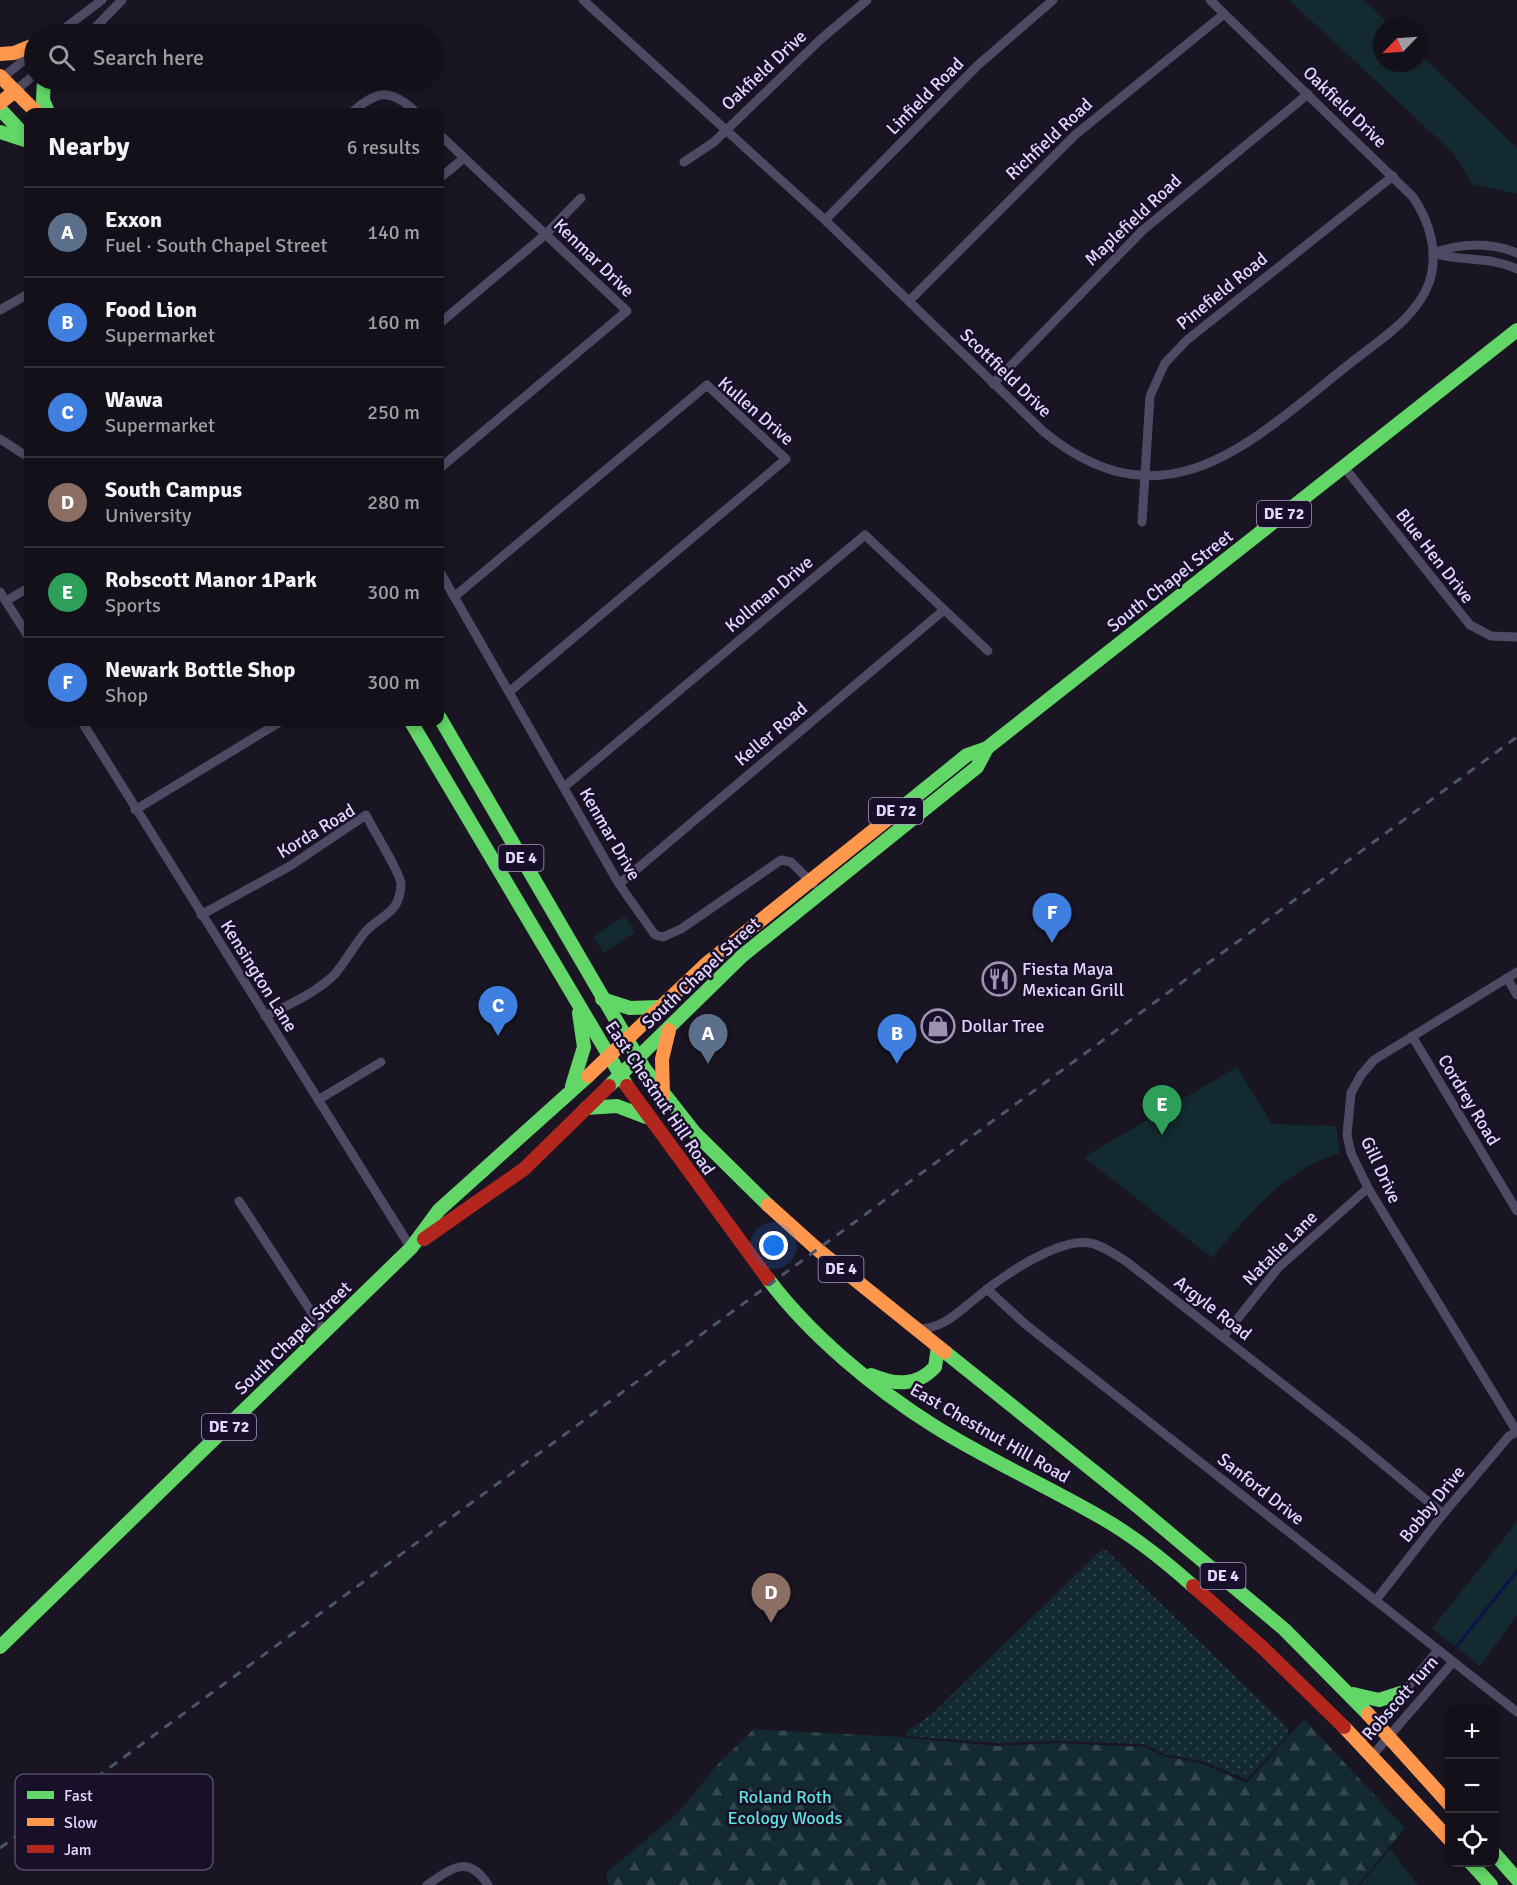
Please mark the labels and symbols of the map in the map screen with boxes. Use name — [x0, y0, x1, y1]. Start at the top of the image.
north arrow — [1373, 18, 1427, 72]
street label: Oakfield Drive — [717, 25, 811, 115]
street label: Linfield Road — [882, 53, 968, 139]
street label: Oakfield Drive — [1298, 62, 1392, 152]
street label: Richfield Road — [1001, 93, 1097, 185]
street label: Maplefield Road — [1080, 170, 1186, 270]
street label: Kenmar Drive — [549, 214, 639, 302]
street label: Pinefield Road — [1172, 248, 1272, 334]
street label: Scottfield Drive — [956, 324, 1056, 422]
street label: Kullen Drive — [714, 372, 798, 450]
road number: DE 72 — [1257, 501, 1311, 527]
street label: Blue Hen Drive — [1391, 504, 1479, 608]
street label: South Chapel Street — [1103, 525, 1237, 637]
street label: Kollman Drive — [721, 551, 817, 637]
street label: Keller Road — [730, 697, 812, 771]
street label: Kenmar Drive — [575, 784, 645, 884]
road number: DE 72 — [869, 798, 923, 824]
street label: Korda Road — [273, 799, 359, 863]
road number: DE 4 — [498, 845, 544, 871]
pin: F — [1032, 894, 1072, 943]
street label: South Chapel Street — [637, 913, 765, 1033]
street label: Kensington Lane — [216, 916, 302, 1036]
place label: Fiesta Maya Mexican Grill — [1022, 958, 1124, 1001]
restaurant icon: Fiesta Maya Mexican Grill — [981, 961, 1017, 997]
pin: C — [478, 986, 518, 1036]
shop icon: Dollar Tree — [920, 1008, 956, 1044]
pin: A — [688, 1014, 728, 1064]
pin: B — [878, 1014, 916, 1064]
place label: Dollar Tree — [961, 1015, 1044, 1037]
street label: East Chestnut Hill Road — [600, 1017, 720, 1179]
street label: Cordrey Road — [1433, 1051, 1505, 1149]
pin: E — [1142, 1086, 1182, 1135]
street label: Gill Drive — [1356, 1133, 1406, 1207]
street label: Natalie Lane — [1238, 1206, 1322, 1290]
your location — [759, 1231, 788, 1260]
road number: DE 4 — [818, 1256, 864, 1282]
street label: Argyle Road — [1170, 1271, 1256, 1345]
street label: South Chapel Street — [230, 1277, 356, 1399]
street label: East Chestnut Hill Road — [906, 1378, 1074, 1488]
road number: DE 72 — [202, 1414, 256, 1440]
street label: Sanford Drive — [1213, 1448, 1309, 1530]
street label: Bobby Drive — [1395, 1461, 1469, 1547]
road number: DE 4 — [1200, 1563, 1246, 1589]
pin: D — [752, 1574, 790, 1623]
street label: Robscott Turn — [1357, 1651, 1443, 1745]
legend — [15, 1774, 213, 1870]
text: Fast — [64, 1786, 93, 1806]
park label: Roland Roth Ecology Woods — [728, 1786, 843, 1829]
text: Slow — [64, 1813, 98, 1833]
text: Jam — [64, 1840, 92, 1860]

